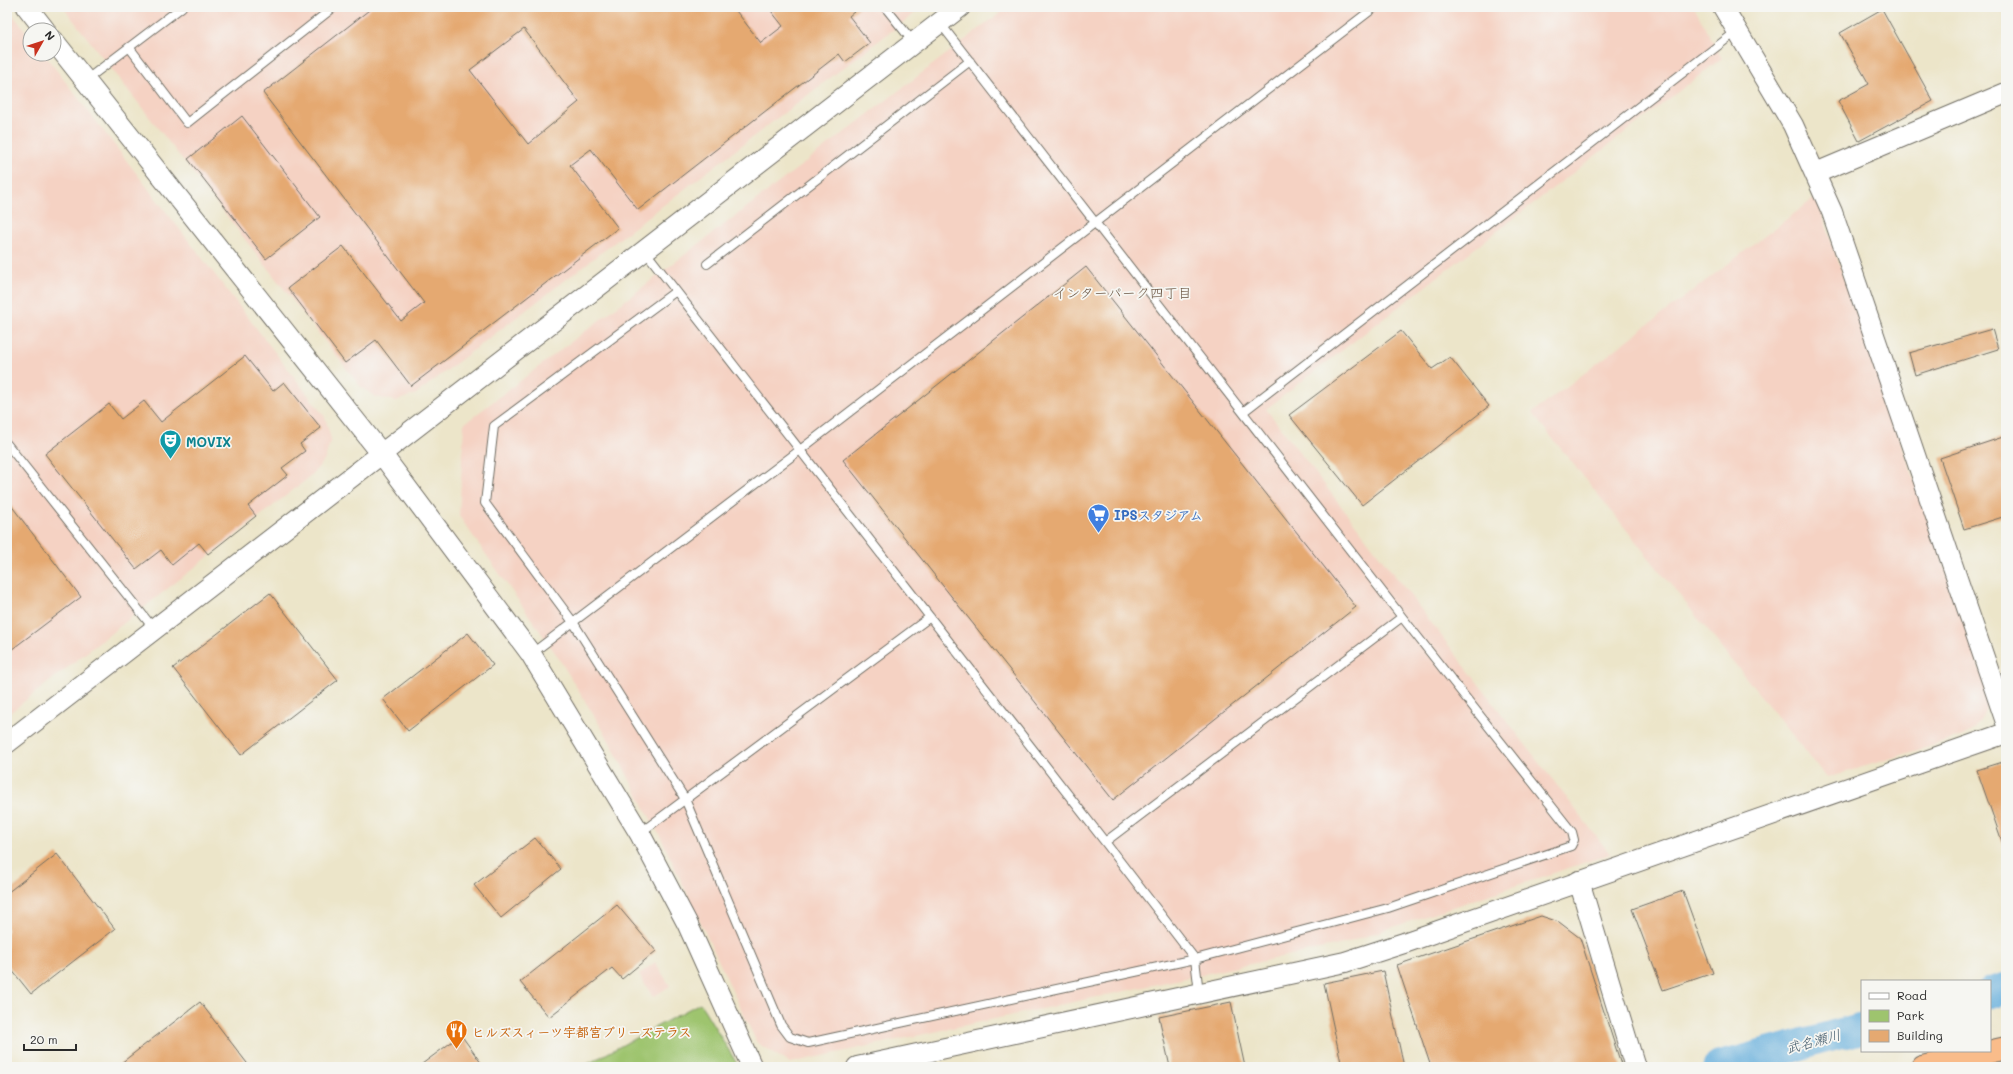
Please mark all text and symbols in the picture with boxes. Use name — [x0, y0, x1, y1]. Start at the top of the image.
north arrow — [22, 22, 62, 62]
text: N — [42, 27, 59, 43]
district label: インターパーク四丁目 — [1052, 283, 1192, 302]
theatre icon: MOVIX — [158, 428, 184, 461]
place label: MOVIX — [186, 433, 231, 450]
supermarket icon: IPSスタジアム — [1086, 501, 1112, 534]
place label: IPSスタジアム — [1114, 506, 1203, 523]
legend — [1861, 980, 1991, 1052]
text: Road — [1897, 987, 1927, 1003]
text: Park — [1897, 1007, 1924, 1023]
restaurant icon: ヒルズスィーツ宇都宮ブリーズテラス — [443, 1018, 469, 1051]
place label: ヒルズスィーツ宇都宮ブリーズテラス — [472, 1023, 691, 1040]
water label: 武名瀬川 — [1783, 1025, 1843, 1057]
scale bar — [24, 1026, 76, 1052]
text: Building — [1897, 1027, 1943, 1043]
text: 20 m — [30, 1031, 58, 1047]

